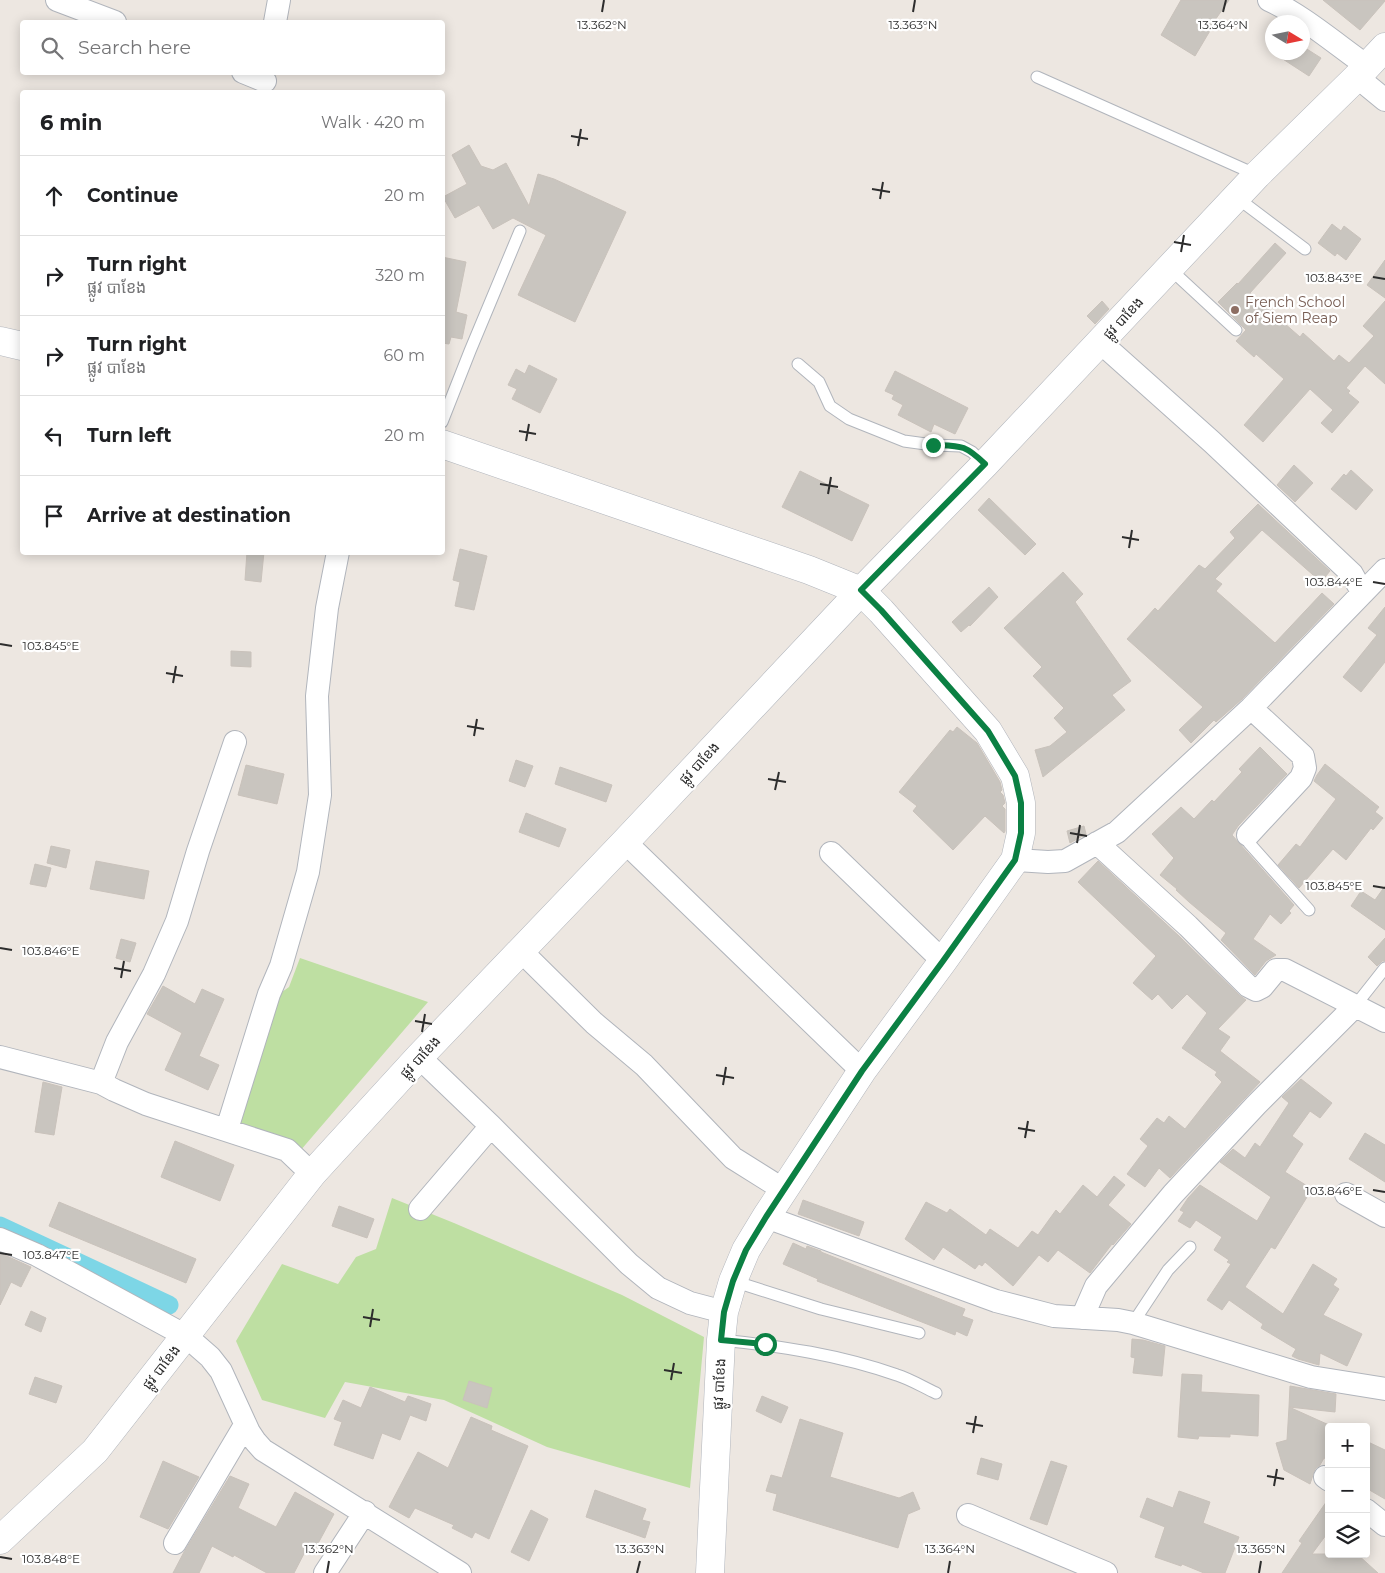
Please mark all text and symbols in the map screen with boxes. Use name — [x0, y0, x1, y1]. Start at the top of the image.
north arrow — [1265, 15, 1310, 60]
text: 13.362°N — [577, 17, 627, 32]
text: 13.363°N — [888, 17, 938, 32]
text: 13.364°N — [1198, 17, 1248, 32]
search box — [20, 20, 445, 75]
icon: search — [38, 34, 66, 62]
text: Search here — [78, 36, 191, 59]
text: 6 min — [40, 110, 102, 135]
text: Walk · 420 m — [321, 113, 425, 132]
icon: ahead — [40, 182, 68, 210]
text: Continue — [87, 184, 178, 207]
text: 20 m — [384, 186, 425, 205]
text: Turn right — [87, 253, 187, 276]
icon: right — [40, 262, 68, 290]
text: 320 m — [375, 266, 425, 285]
text: 103.843°E — [1306, 270, 1362, 285]
text: ផ្លូវ បាខែង — [87, 278, 146, 297]
street label: ផ្លូវ បាខែង — [1099, 293, 1150, 345]
place label: French School of Siem Reap — [1245, 293, 1345, 327]
marker: French School of Siem Reap — [1229, 304, 1241, 316]
text: Turn right — [87, 333, 187, 356]
icon: right — [40, 342, 68, 370]
text: 60 m — [383, 346, 425, 365]
text: ផ្លូវ បាខែង — [87, 358, 146, 377]
icon: left — [40, 422, 68, 450]
text: Turn left — [87, 424, 172, 447]
text: 20 m — [384, 426, 425, 445]
route end — [922, 434, 945, 457]
icon: arrive — [40, 502, 68, 530]
text: Arrive at destination — [87, 504, 291, 527]
text: 103.844°E — [1305, 574, 1363, 589]
text: 103.845°E — [23, 638, 79, 653]
street label: ផ្លូវ បាខែង — [675, 738, 726, 790]
text: 103.845°E — [1306, 878, 1362, 893]
text: 103.846°E — [22, 943, 80, 958]
street label: ផ្លូវ បាខែង — [396, 1032, 447, 1084]
text: 103.846°E — [1305, 1183, 1363, 1198]
text: 103.847°E — [23, 1247, 79, 1262]
route start — [754, 1333, 777, 1356]
street label: ផ្លូវ បាខែង — [138, 1341, 187, 1395]
street label: ផ្លូវ បាខែង — [709, 1358, 732, 1411]
map controls — [1325, 1423, 1370, 1558]
button: + — [1325, 1423, 1370, 1468]
button: − — [1325, 1468, 1370, 1513]
button: layers — [1325, 1513, 1370, 1558]
text: 13.362°N — [304, 1541, 354, 1556]
text: 13.363°N — [615, 1541, 665, 1556]
text: 13.364°N — [925, 1541, 975, 1556]
text: 13.365°N — [1236, 1541, 1286, 1556]
text: 103.848°E — [22, 1551, 80, 1566]

